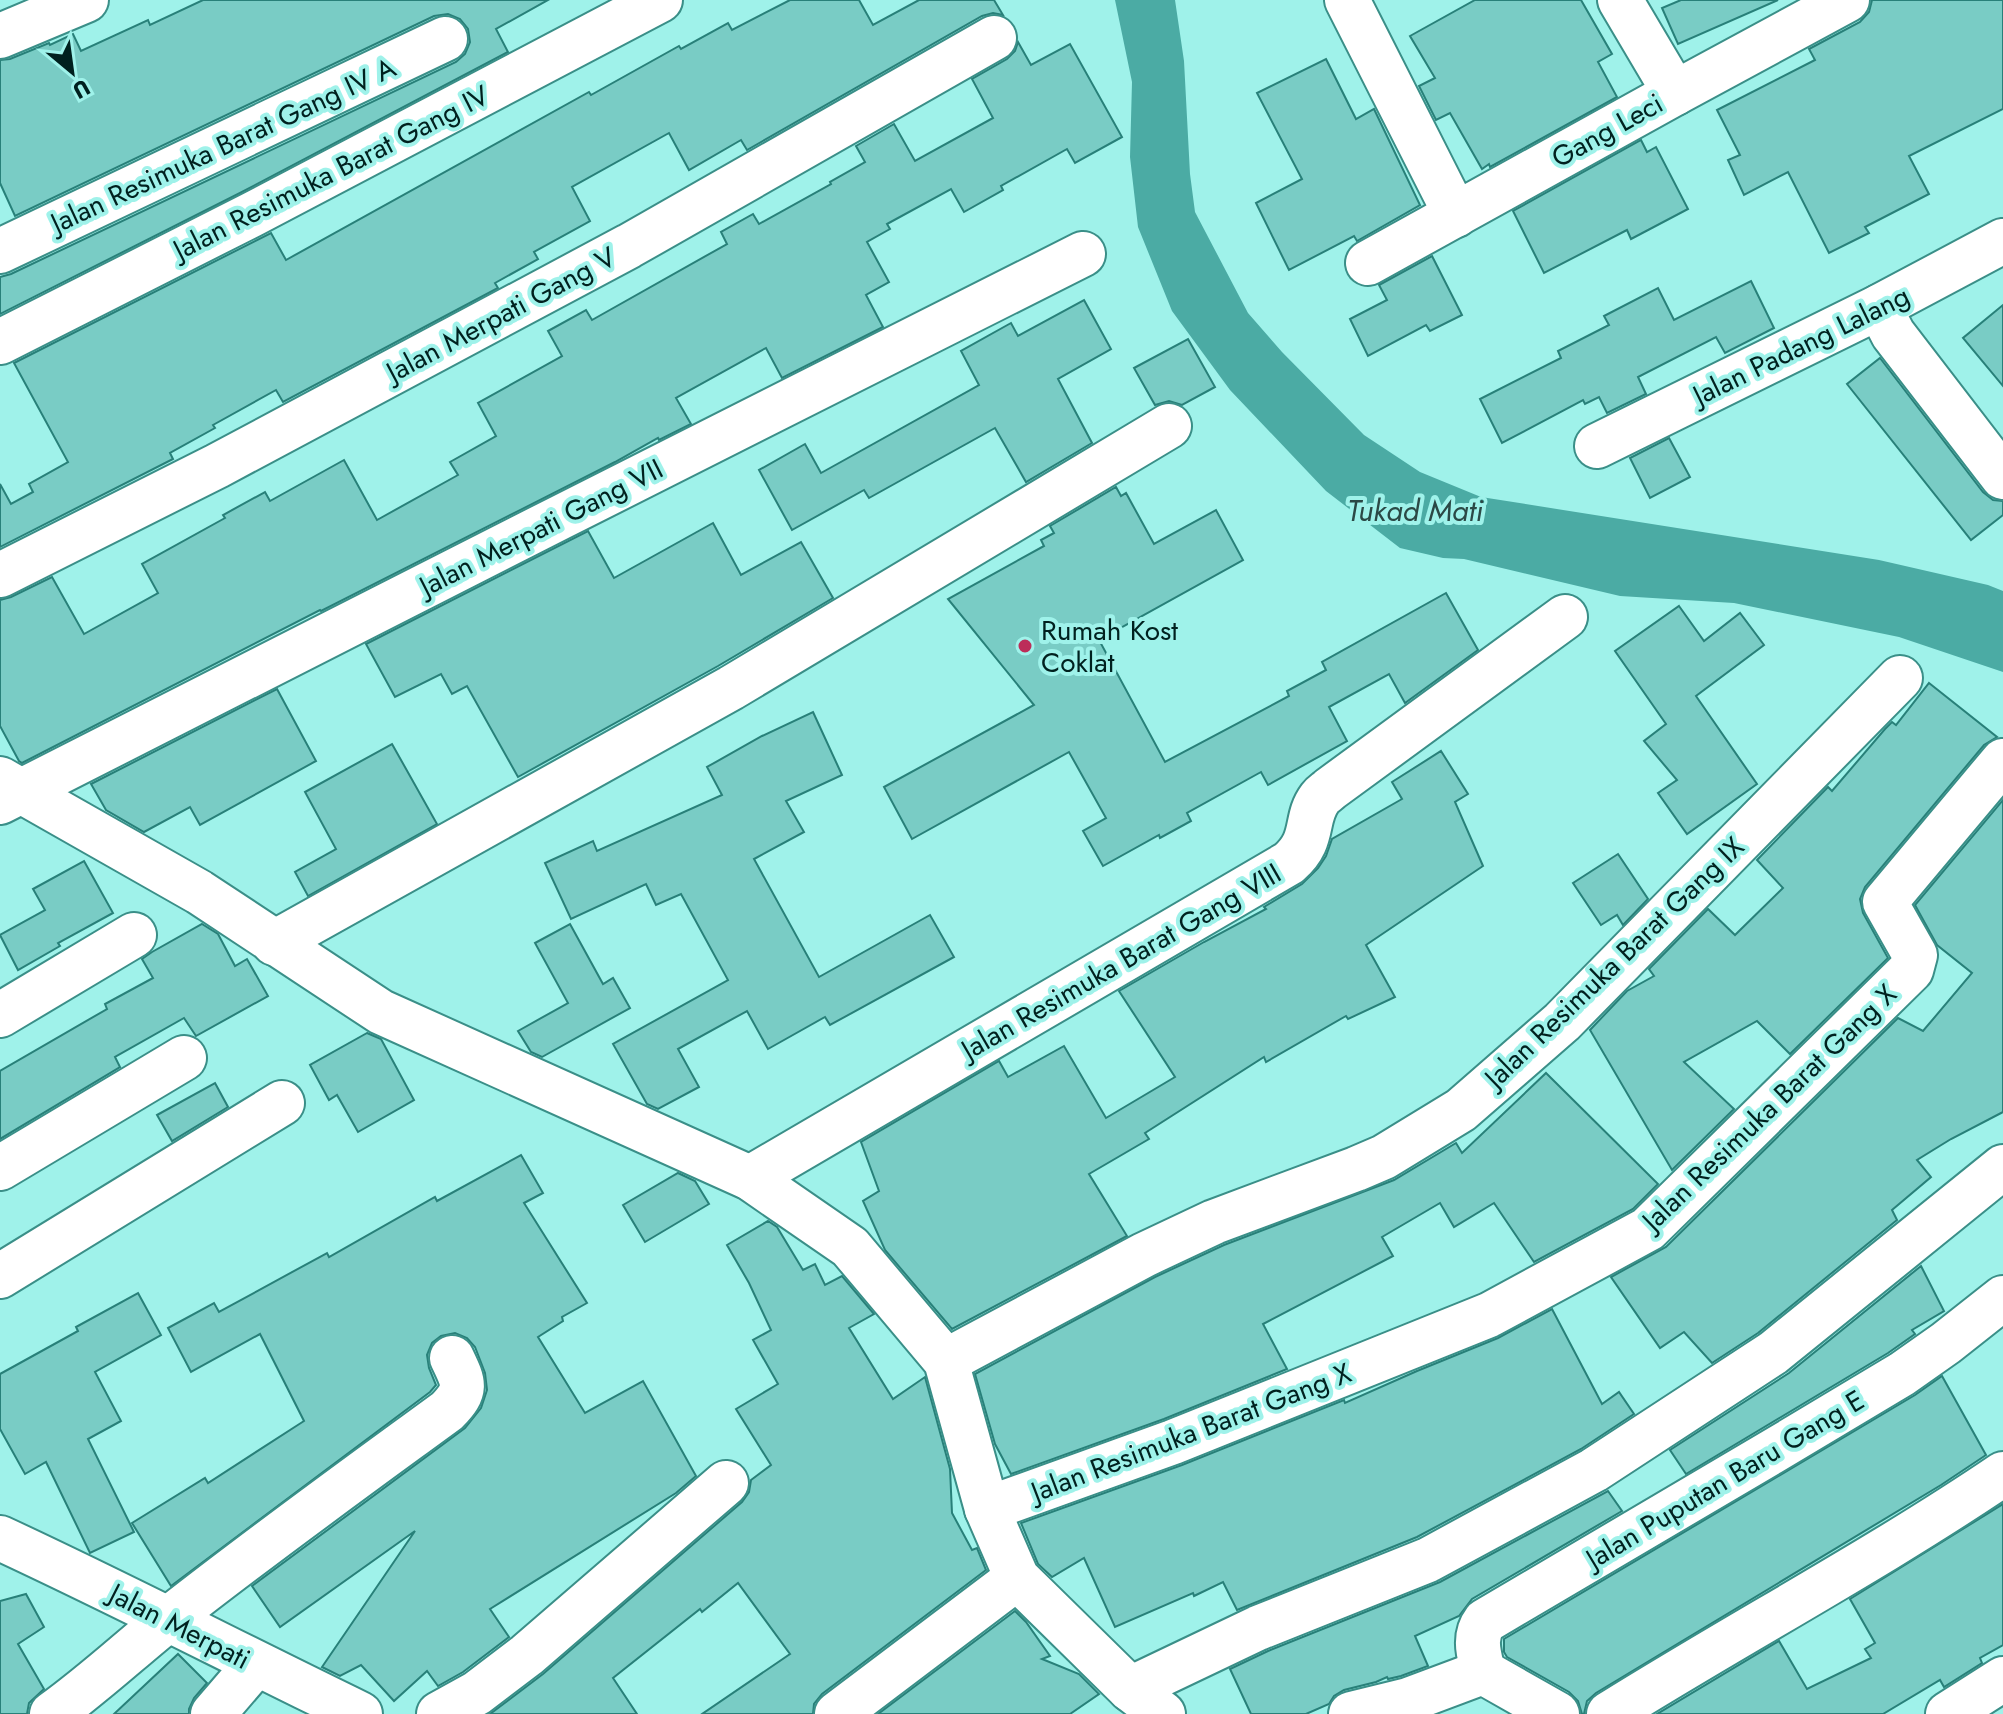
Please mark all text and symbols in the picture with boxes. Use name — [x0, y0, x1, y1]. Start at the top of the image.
north arrow — [32, 32, 112, 112]
street label: Jalan Resimuka Barat Gang IV A — [45, 50, 401, 240]
text: U — [67, 72, 96, 107]
street label: Jalan Resimuka Barat Gang IV — [168, 78, 494, 266]
street label: Gang Leci — [1544, 83, 1670, 178]
street label: Jalan Merpati Gang V — [376, 236, 624, 394]
street label: Jalan Padang Lalang — [1682, 275, 1916, 417]
street label: Jalan Merpati Gang VII — [409, 448, 670, 608]
water label: Tukad Mati — [1347, 489, 1484, 532]
place label: Rumah Kost Coklat — [1041, 610, 1178, 683]
marker: Rumah Kost Coklat — [1016, 637, 1034, 655]
street label: Jalan Resimuka Barat Gang IX — [1473, 827, 1754, 1100]
street label: Jalan Resimuka Barat Gang VIII — [950, 853, 1289, 1072]
street label: Jalan Resimuka Barat Gang X — [1630, 974, 1906, 1243]
street label: Jalan Resimuka Barat Gang X — [1022, 1352, 1357, 1514]
street label: Jalan Puputan Baru Gang E — [1575, 1380, 1872, 1581]
street label: Jalan Merpati — [99, 1572, 257, 1680]

